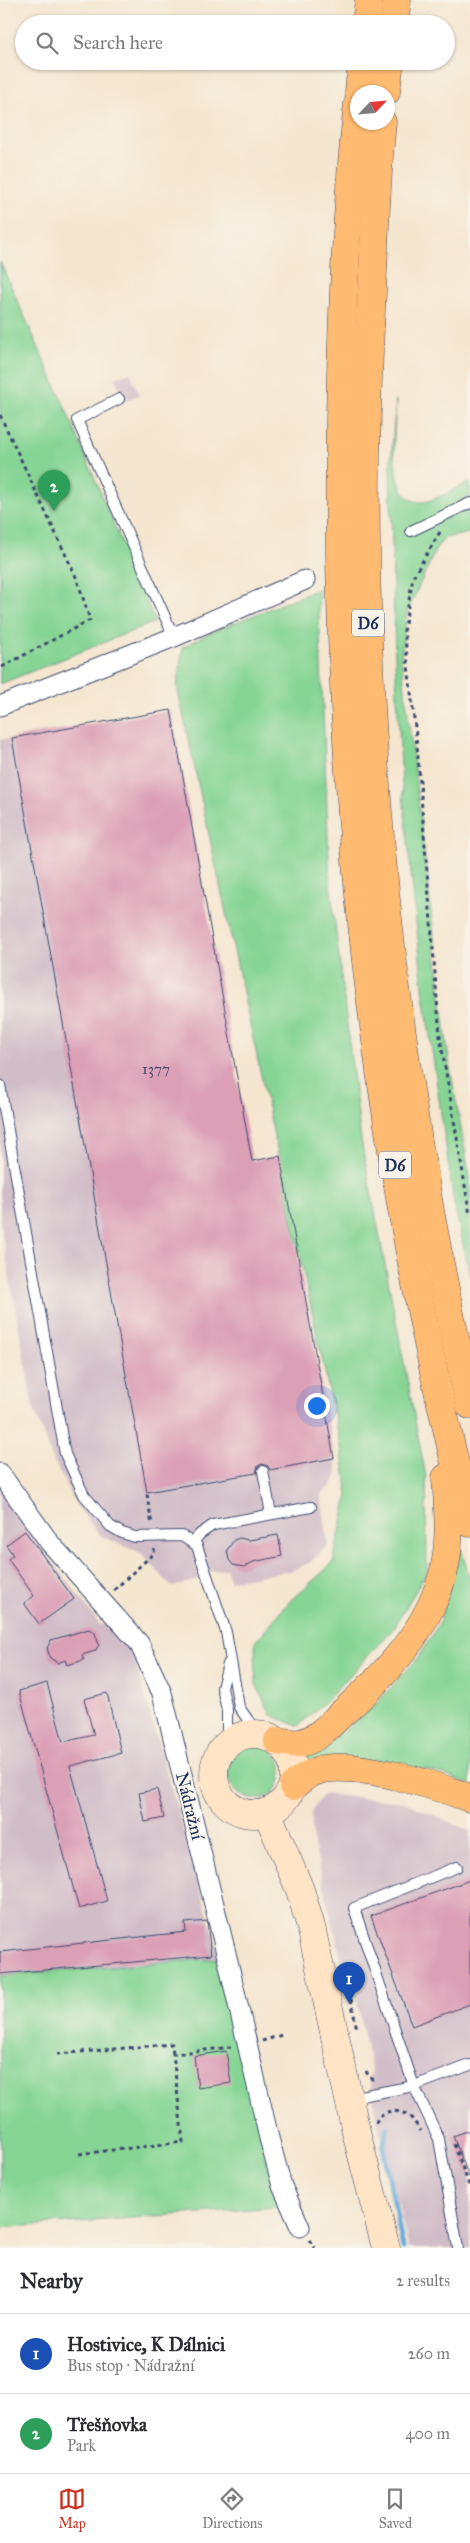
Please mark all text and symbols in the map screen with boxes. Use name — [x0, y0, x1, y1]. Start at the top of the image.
search box — [15, 15, 455, 70]
icon: search — [33, 29, 61, 57]
text: Search here — [73, 31, 163, 54]
north arrow — [350, 85, 395, 130]
pin: 2 — [38, 470, 70, 511]
road number: D6 — [352, 610, 384, 636]
house number: 1377 — [142, 1060, 170, 1078]
road number: D6 — [379, 1152, 411, 1178]
your location — [304, 1393, 330, 1419]
street label: Nádražní — [171, 1770, 209, 1843]
pin: 1 — [333, 1962, 365, 2003]
text: Nearby — [20, 2268, 83, 2294]
text: 2 results — [396, 2271, 450, 2290]
text: Hostivice, K Dálnici — [67, 2333, 225, 2356]
text: 1 — [33, 2344, 39, 2363]
text: 260 m — [408, 2344, 450, 2363]
text: Bus stop · Nádražní — [67, 2356, 195, 2375]
text: Třešňovka — [67, 2413, 147, 2436]
text: 2 — [32, 2424, 40, 2443]
text: 400 m — [406, 2424, 450, 2443]
text: Park — [67, 2436, 96, 2455]
tab: Map — [58, 2485, 86, 2532]
tab: Directions — [202, 2485, 263, 2532]
tab: Saved — [379, 2485, 412, 2532]

